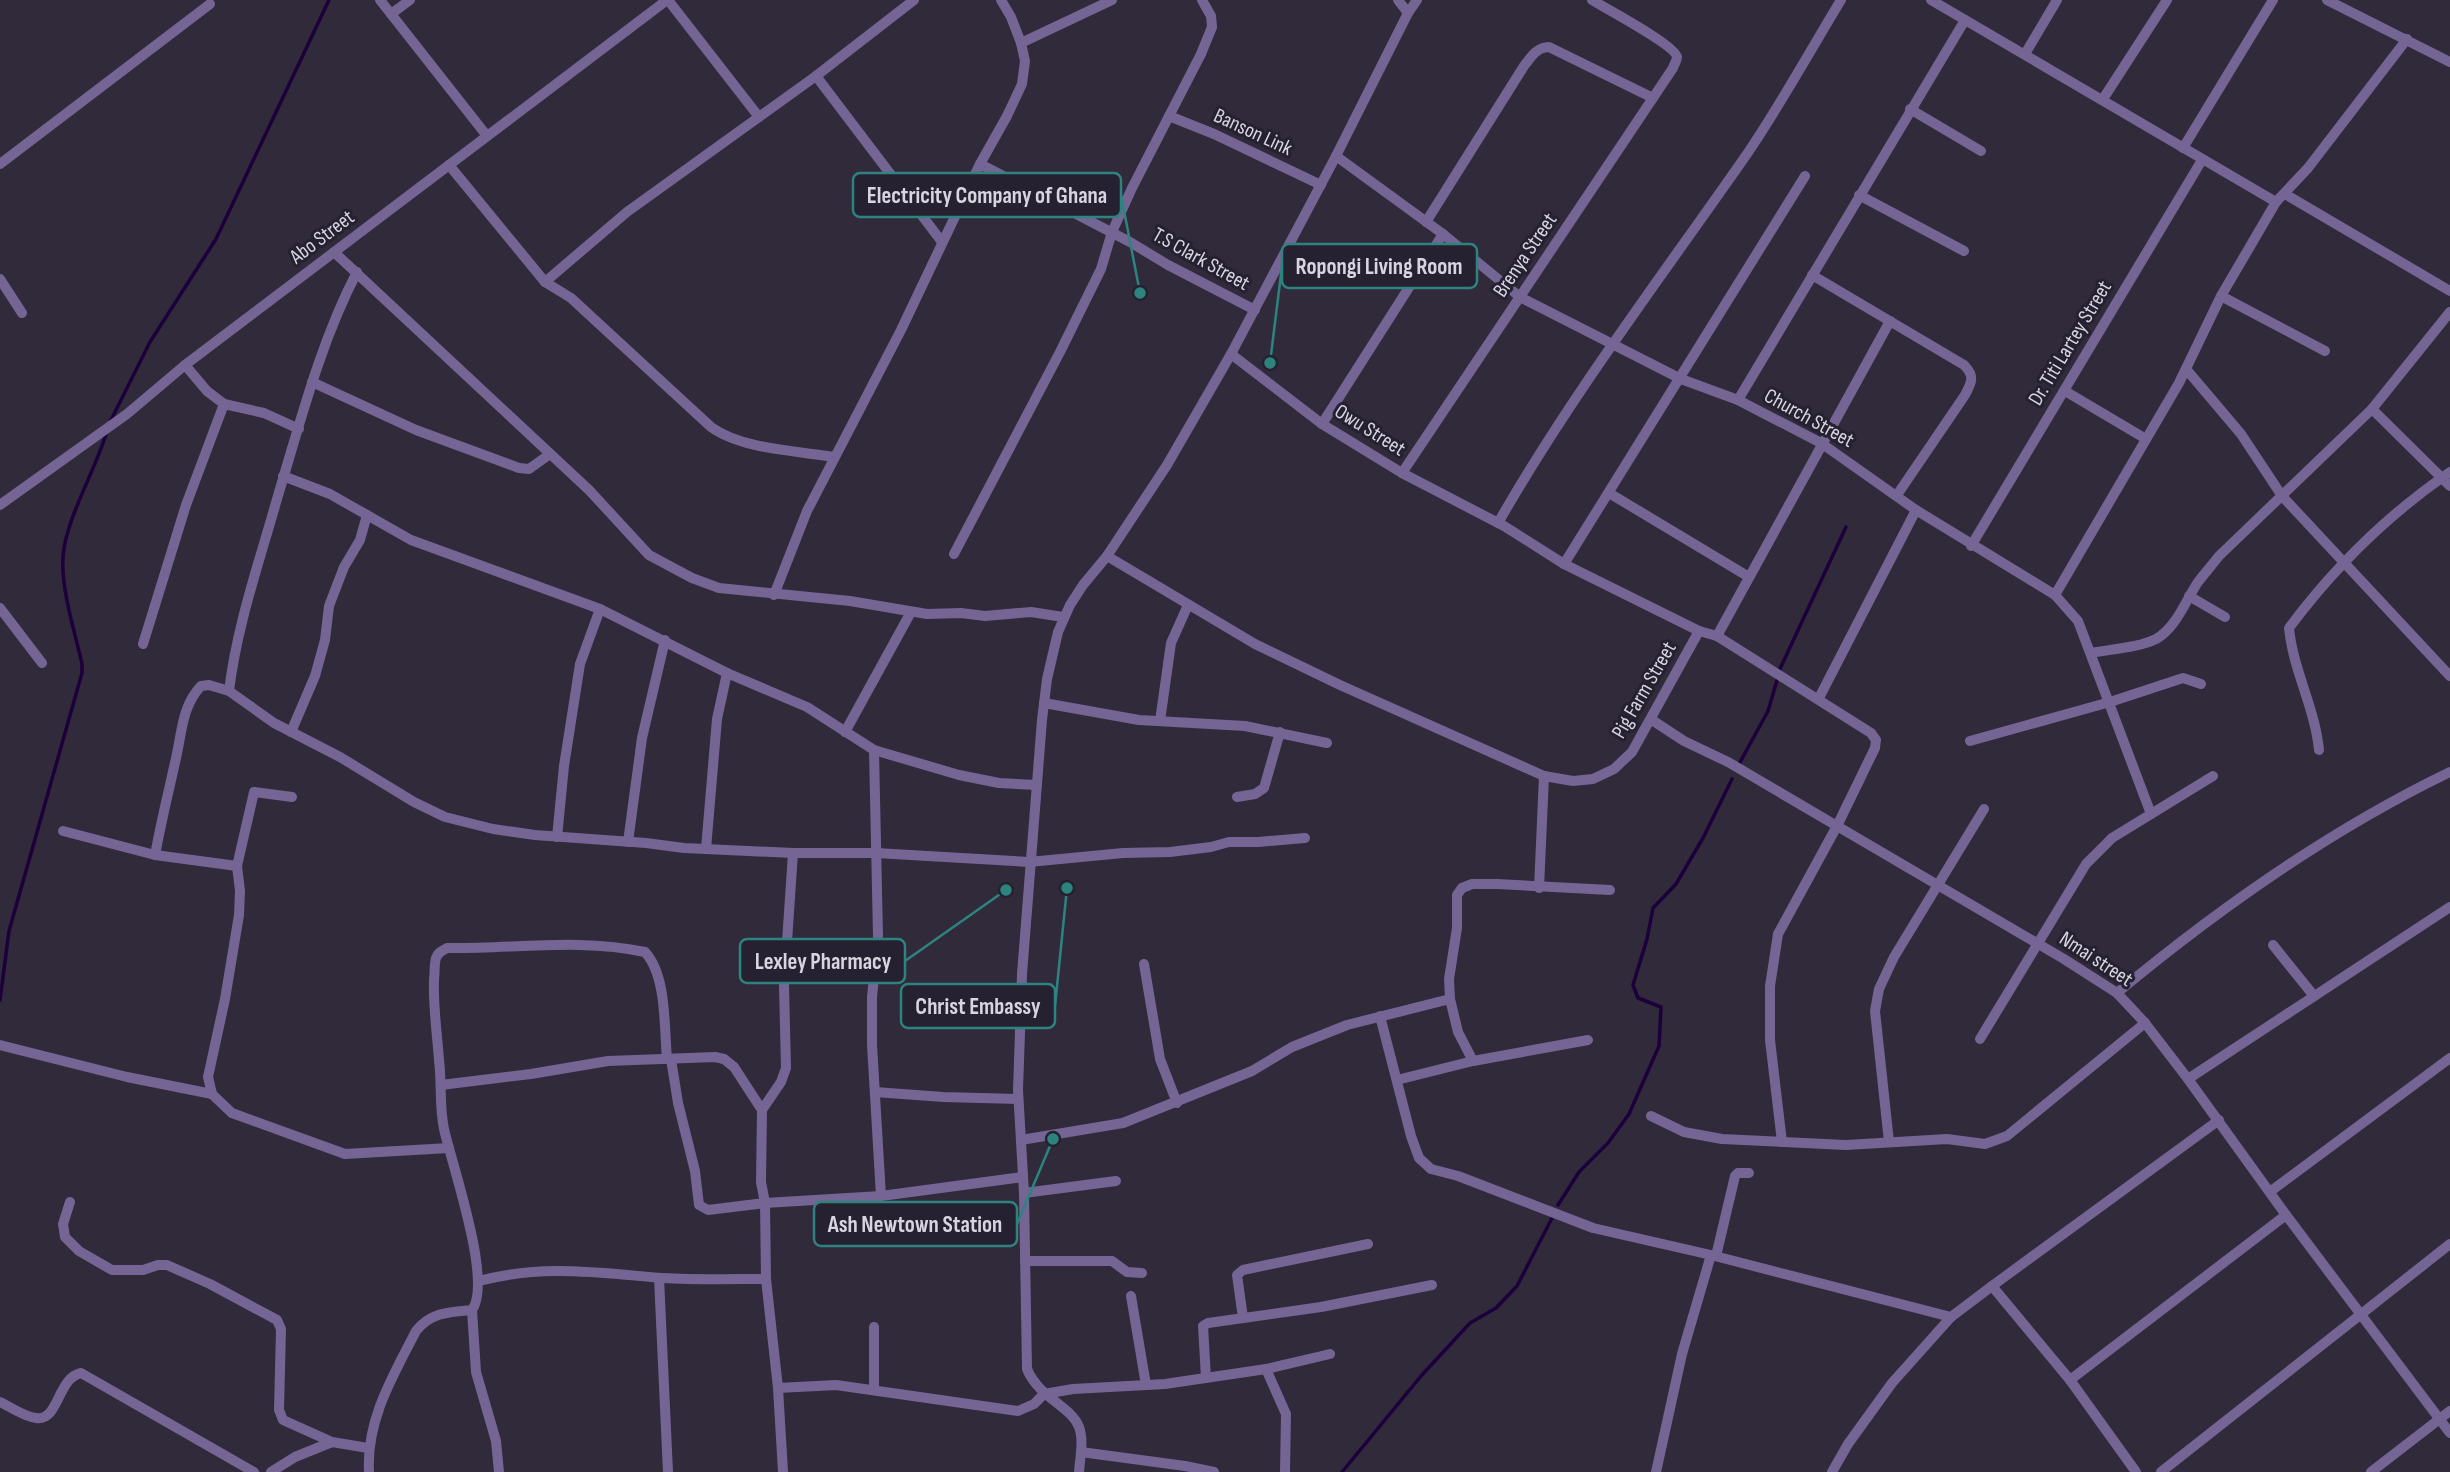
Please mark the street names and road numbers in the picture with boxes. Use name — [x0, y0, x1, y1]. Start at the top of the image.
street label: Banson Link — [1210, 103, 1296, 161]
street label: Abo Street — [284, 205, 359, 270]
street label: Brenya Street — [1488, 208, 1562, 302]
street label: T.S Clark Street — [1148, 222, 1254, 296]
street label: Dr. Titi Lartey Street — [2023, 276, 2117, 410]
street label: Church Street — [1760, 383, 1858, 453]
street label: Owu Street — [1330, 399, 1410, 461]
street label: Pig Farm Street — [1606, 637, 1682, 743]
street label: Nmai street — [2055, 926, 2137, 992]

